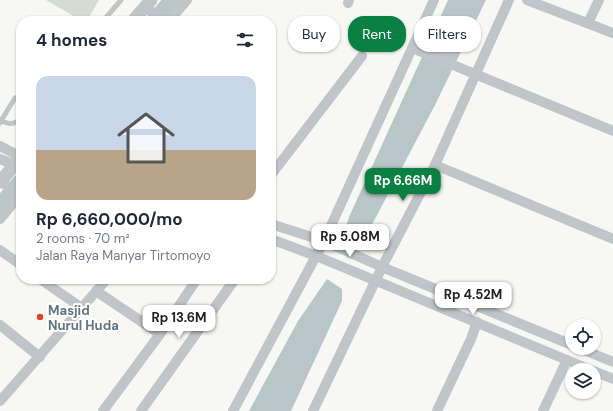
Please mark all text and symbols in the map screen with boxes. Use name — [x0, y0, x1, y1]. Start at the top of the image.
chip: Buy — [288, 16, 340, 52]
chip: Rent — [348, 16, 406, 52]
chip: Filters — [414, 16, 481, 52]
text: 4 homes — [36, 29, 107, 51]
icon: filters — [234, 29, 256, 51]
icon: home — [110, 102, 182, 174]
pin: Rp 6.66M — [362, 168, 444, 202]
text: Rp 6.66M — [374, 172, 432, 189]
text: Rp 6,660,000/mo — [36, 208, 183, 230]
pin: Rp 5.08M — [309, 224, 391, 258]
text: Rp 5.08M — [320, 228, 380, 245]
text: 2 rooms · 70 m² — [36, 230, 130, 247]
text: Jalan Raya Manyar Tirtomoyo — [36, 247, 211, 264]
pin: Rp 4.52M — [432, 282, 514, 316]
text: Rp 4.52M — [444, 286, 502, 303]
place label: Masjid Nurul Huda — [48, 302, 119, 334]
pin: Rp 13.6M — [138, 305, 220, 339]
text: Rp 13.6M — [152, 309, 207, 326]
marker: Masjid Nurul Huda — [35, 312, 45, 322]
map controls — [565, 319, 601, 399]
button: locate — [565, 319, 601, 355]
button: layers — [565, 363, 601, 399]

